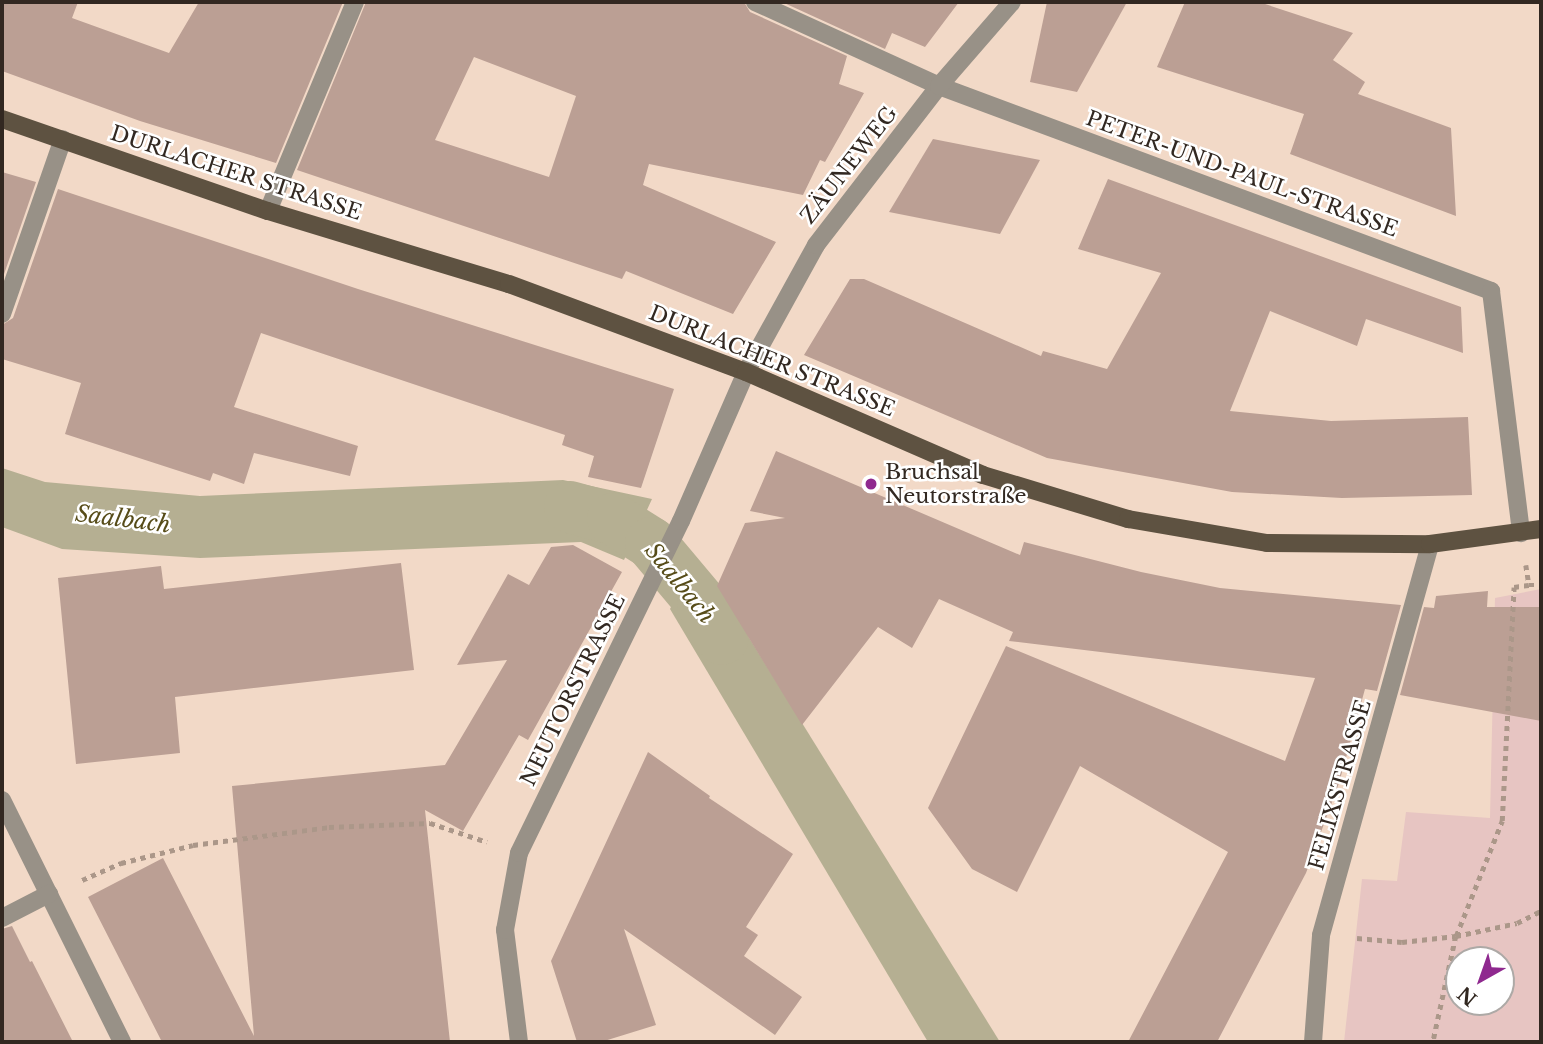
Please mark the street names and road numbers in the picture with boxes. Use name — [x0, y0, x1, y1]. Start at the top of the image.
street label: ZÄUNEWEG — [795, 101, 903, 229]
street label: PETER-UND-PAUL-STRASSE — [1083, 106, 1401, 242]
street label: DURLACHER STRASSE — [107, 120, 365, 226]
street label: DURLACHER STRASSE — [645, 300, 899, 422]
street label: NEUTORSTRASSE — [516, 590, 630, 790]
street label: FELIXSTRASSE — [1304, 697, 1376, 873]

